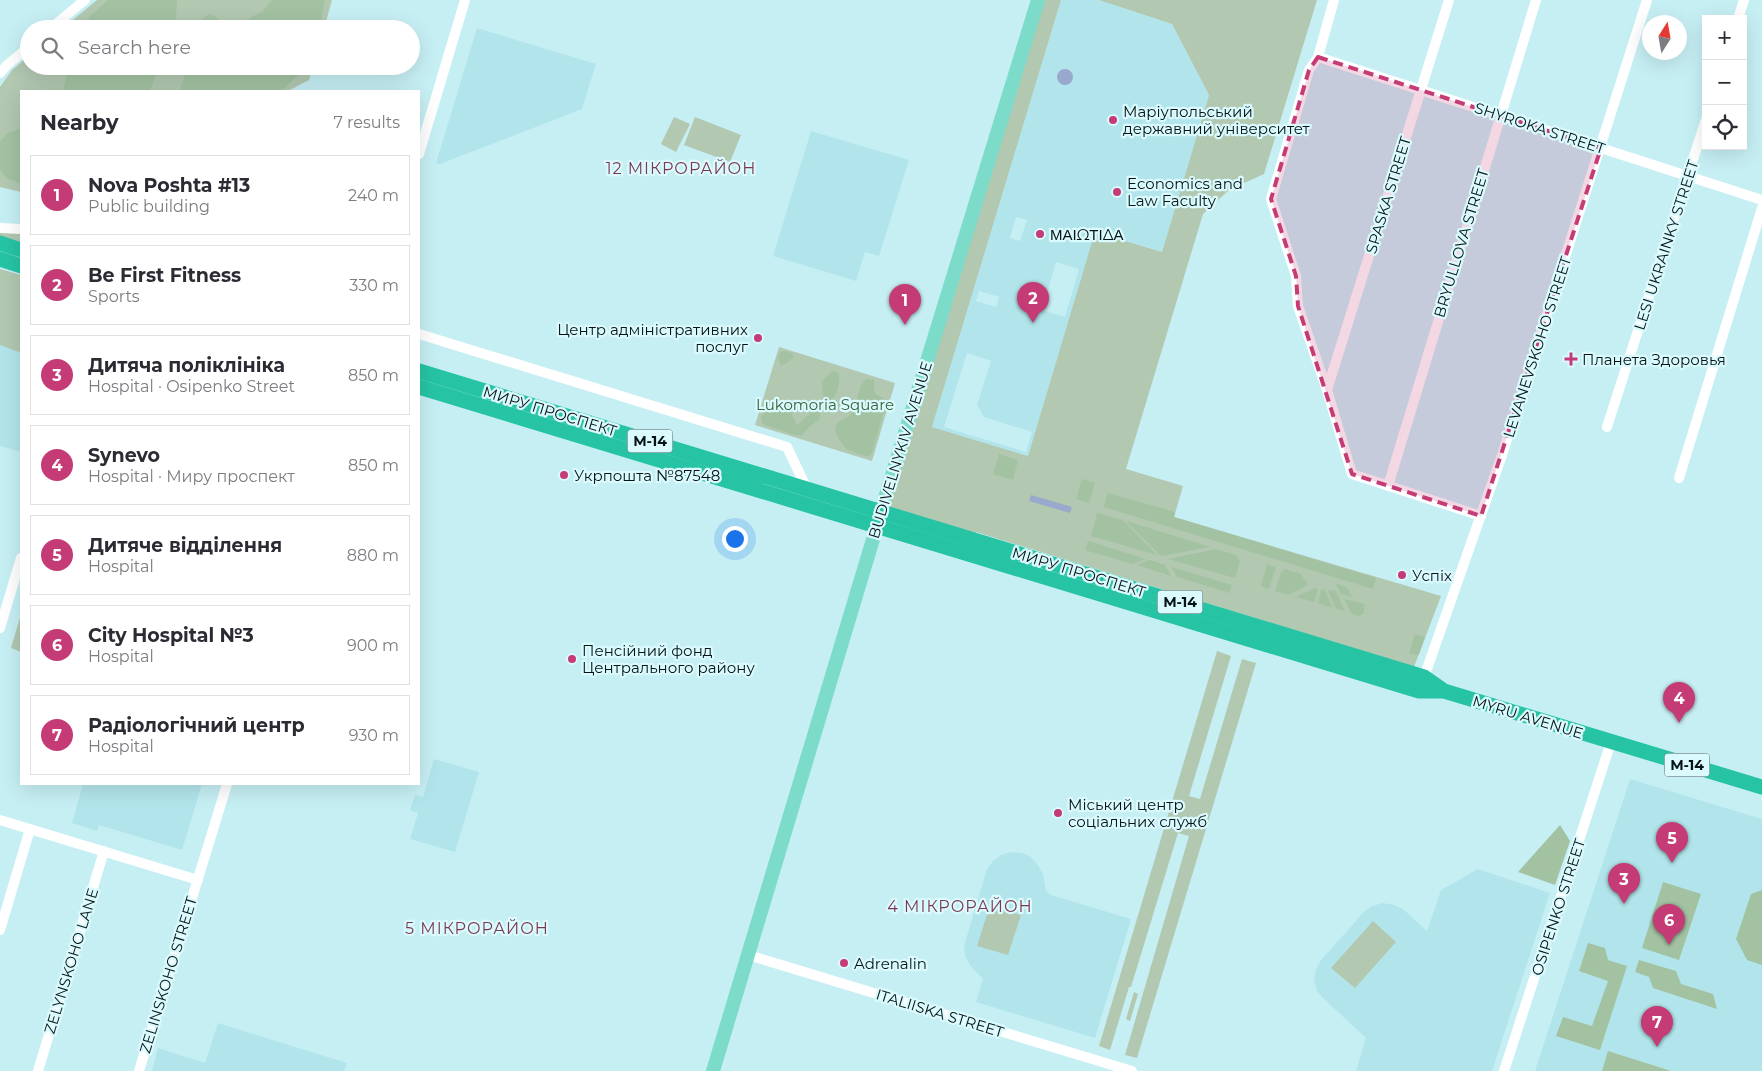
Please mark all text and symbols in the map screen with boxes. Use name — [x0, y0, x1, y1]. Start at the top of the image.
north arrow — [1642, 15, 1687, 60]
map controls — [1702, 15, 1747, 150]
button: + — [1702, 15, 1747, 60]
search box — [20, 20, 420, 75]
icon: search — [38, 34, 66, 62]
text: Search here — [78, 36, 191, 59]
button: − — [1702, 60, 1747, 105]
street label: SHYROKA STREET — [1472, 98, 1608, 158]
place label: Маріупольський державний університет — [1123, 102, 1311, 138]
button: locate — [1702, 105, 1747, 150]
text: Nearby — [40, 110, 119, 135]
text: 7 results — [333, 113, 400, 132]
marker: Маріупольський державний університет — [1107, 114, 1119, 126]
street label: SPASKA STREET — [1361, 134, 1415, 256]
street label: LESI UKRAINKY STREET — [1629, 157, 1703, 333]
district label: 12 МІКРОРАЙОН — [606, 159, 756, 178]
street label: BRYULLOVA STREET — [1429, 166, 1493, 320]
text: Nova Poshta #13 — [88, 174, 250, 197]
place label: Economics and Law Faculty — [1127, 174, 1243, 210]
text: 1 — [54, 186, 60, 205]
text: 240 m — [348, 186, 399, 205]
marker: Economics and Law Faculty — [1111, 186, 1123, 198]
text: Public building — [88, 197, 210, 216]
place label: ΜΑΙΩΤΙΔΑ — [1050, 225, 1123, 244]
marker: ΜΑΙΩΤΙΔΑ — [1034, 228, 1046, 240]
street label: LEVANEVSKOHO STREET — [1499, 254, 1575, 440]
text: Be First Fitness — [88, 264, 241, 287]
text: 2 — [52, 276, 62, 295]
text: 330 m — [349, 276, 399, 295]
pin: 2 — [1017, 282, 1049, 323]
pin: 1 — [889, 284, 921, 325]
text: Sports — [88, 287, 140, 306]
place label: Центр адміністративних послуг — [557, 320, 749, 356]
marker: Центр адміністративних послуг — [752, 332, 764, 344]
place label: Планета Здоровья — [1582, 350, 1726, 369]
marker: Планета Здоровья — [1564, 352, 1578, 366]
text: Дитяча поліклініка — [88, 354, 285, 377]
street label: BUDIVELNYKIV AVENUE — [864, 359, 936, 541]
text: 3 — [52, 366, 62, 385]
text: 850 m — [348, 366, 399, 385]
text: Hospital · Osipenko Street — [88, 377, 295, 396]
street label: МИРУ ПРОСПЕКТ — [481, 382, 619, 440]
park label: Lukomoria Square — [756, 395, 894, 414]
road number: М-14 — [628, 430, 672, 452]
text: Synevo — [88, 444, 160, 467]
text: 4 — [51, 456, 63, 475]
text: 850 m — [348, 456, 399, 475]
place label: Укрпошта №87548 — [574, 466, 720, 485]
text: Hospital · Миру проспект — [88, 467, 295, 486]
marker: Укрпошта №87548 — [558, 469, 570, 481]
your location — [722, 526, 748, 552]
text: Дитяче відділення — [88, 534, 282, 557]
street label: МИРУ ПРОСПЕКТ — [1010, 543, 1148, 601]
text: 5 — [52, 546, 62, 565]
text: 880 m — [347, 546, 399, 565]
text: Hospital — [88, 557, 154, 576]
place label: Успіх — [1412, 566, 1452, 585]
marker: Успіх — [1396, 569, 1408, 581]
road number: М-14 — [1158, 590, 1202, 614]
text: City Hospital №3 — [88, 624, 254, 647]
text: 6 — [52, 636, 62, 655]
text: 900 m — [347, 636, 399, 655]
place label: Пенсійний фонд Центрального району — [582, 641, 755, 677]
text: Hospital — [88, 647, 154, 666]
marker: Пенсійний фонд Центрального району — [566, 653, 578, 665]
pin: 4 — [1663, 682, 1695, 723]
street label: MYRU AVENUE — [1470, 691, 1586, 743]
text: Радіологічний центр — [88, 714, 305, 737]
text: 7 — [52, 726, 62, 745]
text: 930 m — [349, 726, 399, 745]
text: Hospital — [88, 737, 154, 756]
road number: М-14 — [1664, 754, 1710, 776]
place label: Міський центр соціальних служб — [1068, 795, 1207, 831]
marker: Міський центр соціальних служб — [1052, 807, 1064, 819]
pin: 5 — [1656, 822, 1688, 863]
street label: OSIPENKO STREET — [1527, 836, 1589, 978]
pin: 3 — [1608, 863, 1640, 904]
street label: ZELYNSKOHO LANE — [40, 886, 102, 1036]
street label: ZELINSKOHO STREET — [135, 894, 201, 1056]
district label: 4 МІКРОРАЙОН — [887, 897, 1033, 916]
pin: 6 — [1653, 904, 1685, 945]
district label: 5 МІКРОРАЙОН — [405, 919, 549, 938]
place label: Adrenalin — [854, 954, 927, 973]
marker: Adrenalin — [838, 957, 850, 969]
street label: ITALIISKA STREET — [874, 985, 1007, 1042]
pin: 7 — [1641, 1006, 1673, 1047]

